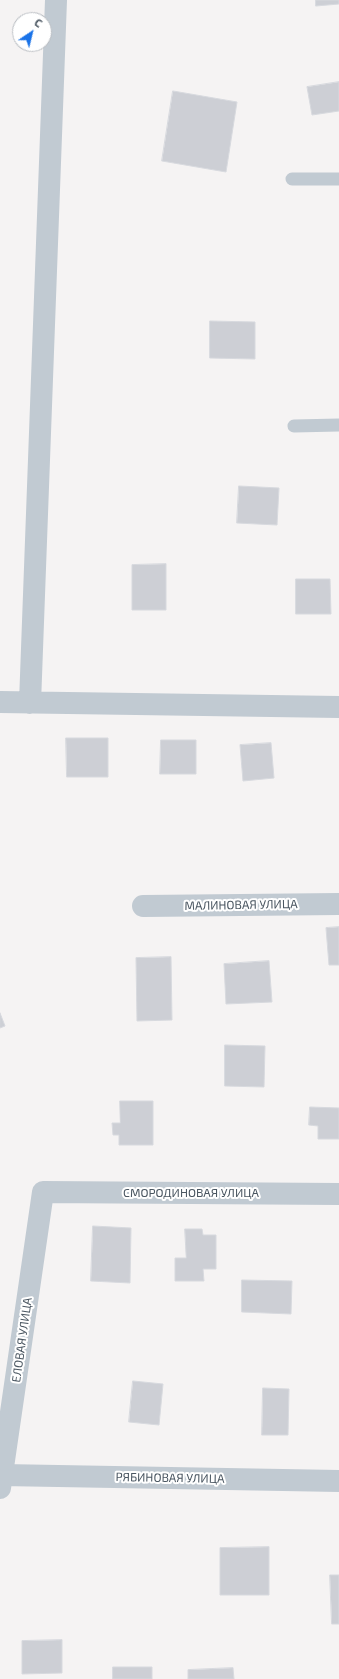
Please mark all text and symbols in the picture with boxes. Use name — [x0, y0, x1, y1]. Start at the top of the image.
north arrow — [12, 12, 52, 52]
text: С — [32, 15, 45, 30]
street label: МАЛИНОВАЯ УЛИЦА — [184, 897, 298, 913]
street label: СМОРОДИНОВАЯ УЛИЦА — [123, 1186, 259, 1200]
street label: ЕЛОВАЯ УЛИЦА — [9, 1297, 35, 1383]
street label: РЯБИНОВАЯ УЛИЦА — [115, 1470, 225, 1486]

